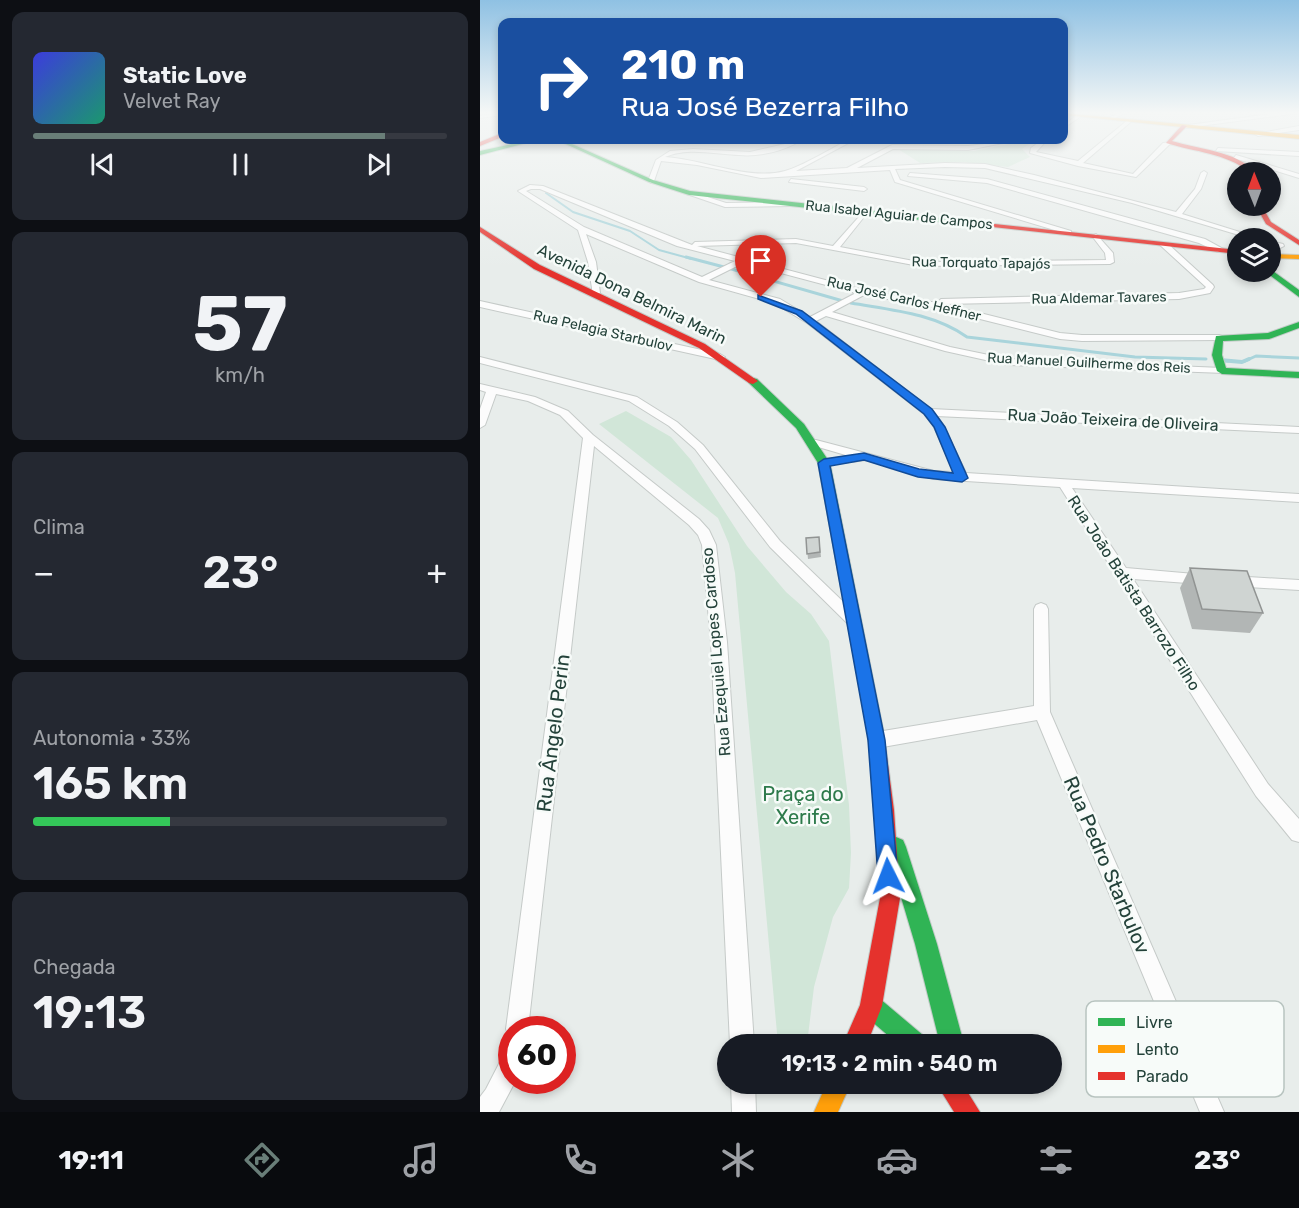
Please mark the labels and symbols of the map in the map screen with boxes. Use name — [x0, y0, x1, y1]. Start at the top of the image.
north arrow — [1227, 162, 1281, 216]
street label: Rua Isabel Aguiar de Campos — [804, 197, 994, 233]
pin — [735, 235, 786, 297]
street label: Avenida Dona Belmira Marin — [534, 240, 730, 348]
street label: Rua Torquato Tapajós — [911, 253, 1051, 273]
street label: Rua José Carlos Heffner — [825, 273, 983, 325]
street label: Rua Aldemar Tavares — [1031, 288, 1167, 308]
street label: Rua Pelagia Starbulov — [532, 307, 675, 355]
street label: Rua Manuel Guilherme dos Reis — [987, 349, 1191, 377]
street label: Rua João Teixeira de Oliveira — [1007, 405, 1219, 435]
street label: Rua João Batista Barrozo Filho — [1064, 492, 1204, 694]
street label: Rua Ezequiel Lopes Cardoso — [697, 547, 735, 757]
street label: Rua Ângelo Perin — [531, 653, 575, 813]
street label: Rua Pedro Starbulov — [1059, 773, 1155, 957]
park label: Praça do Xerife — [762, 782, 844, 829]
position arrow — [856, 844, 920, 908]
legend — [1086, 1001, 1284, 1097]
text: Livre — [1136, 1013, 1173, 1032]
speed limit sign: 60 — [498, 1016, 576, 1094]
text: Lento — [1136, 1040, 1179, 1059]
text: Parado — [1136, 1067, 1188, 1086]

